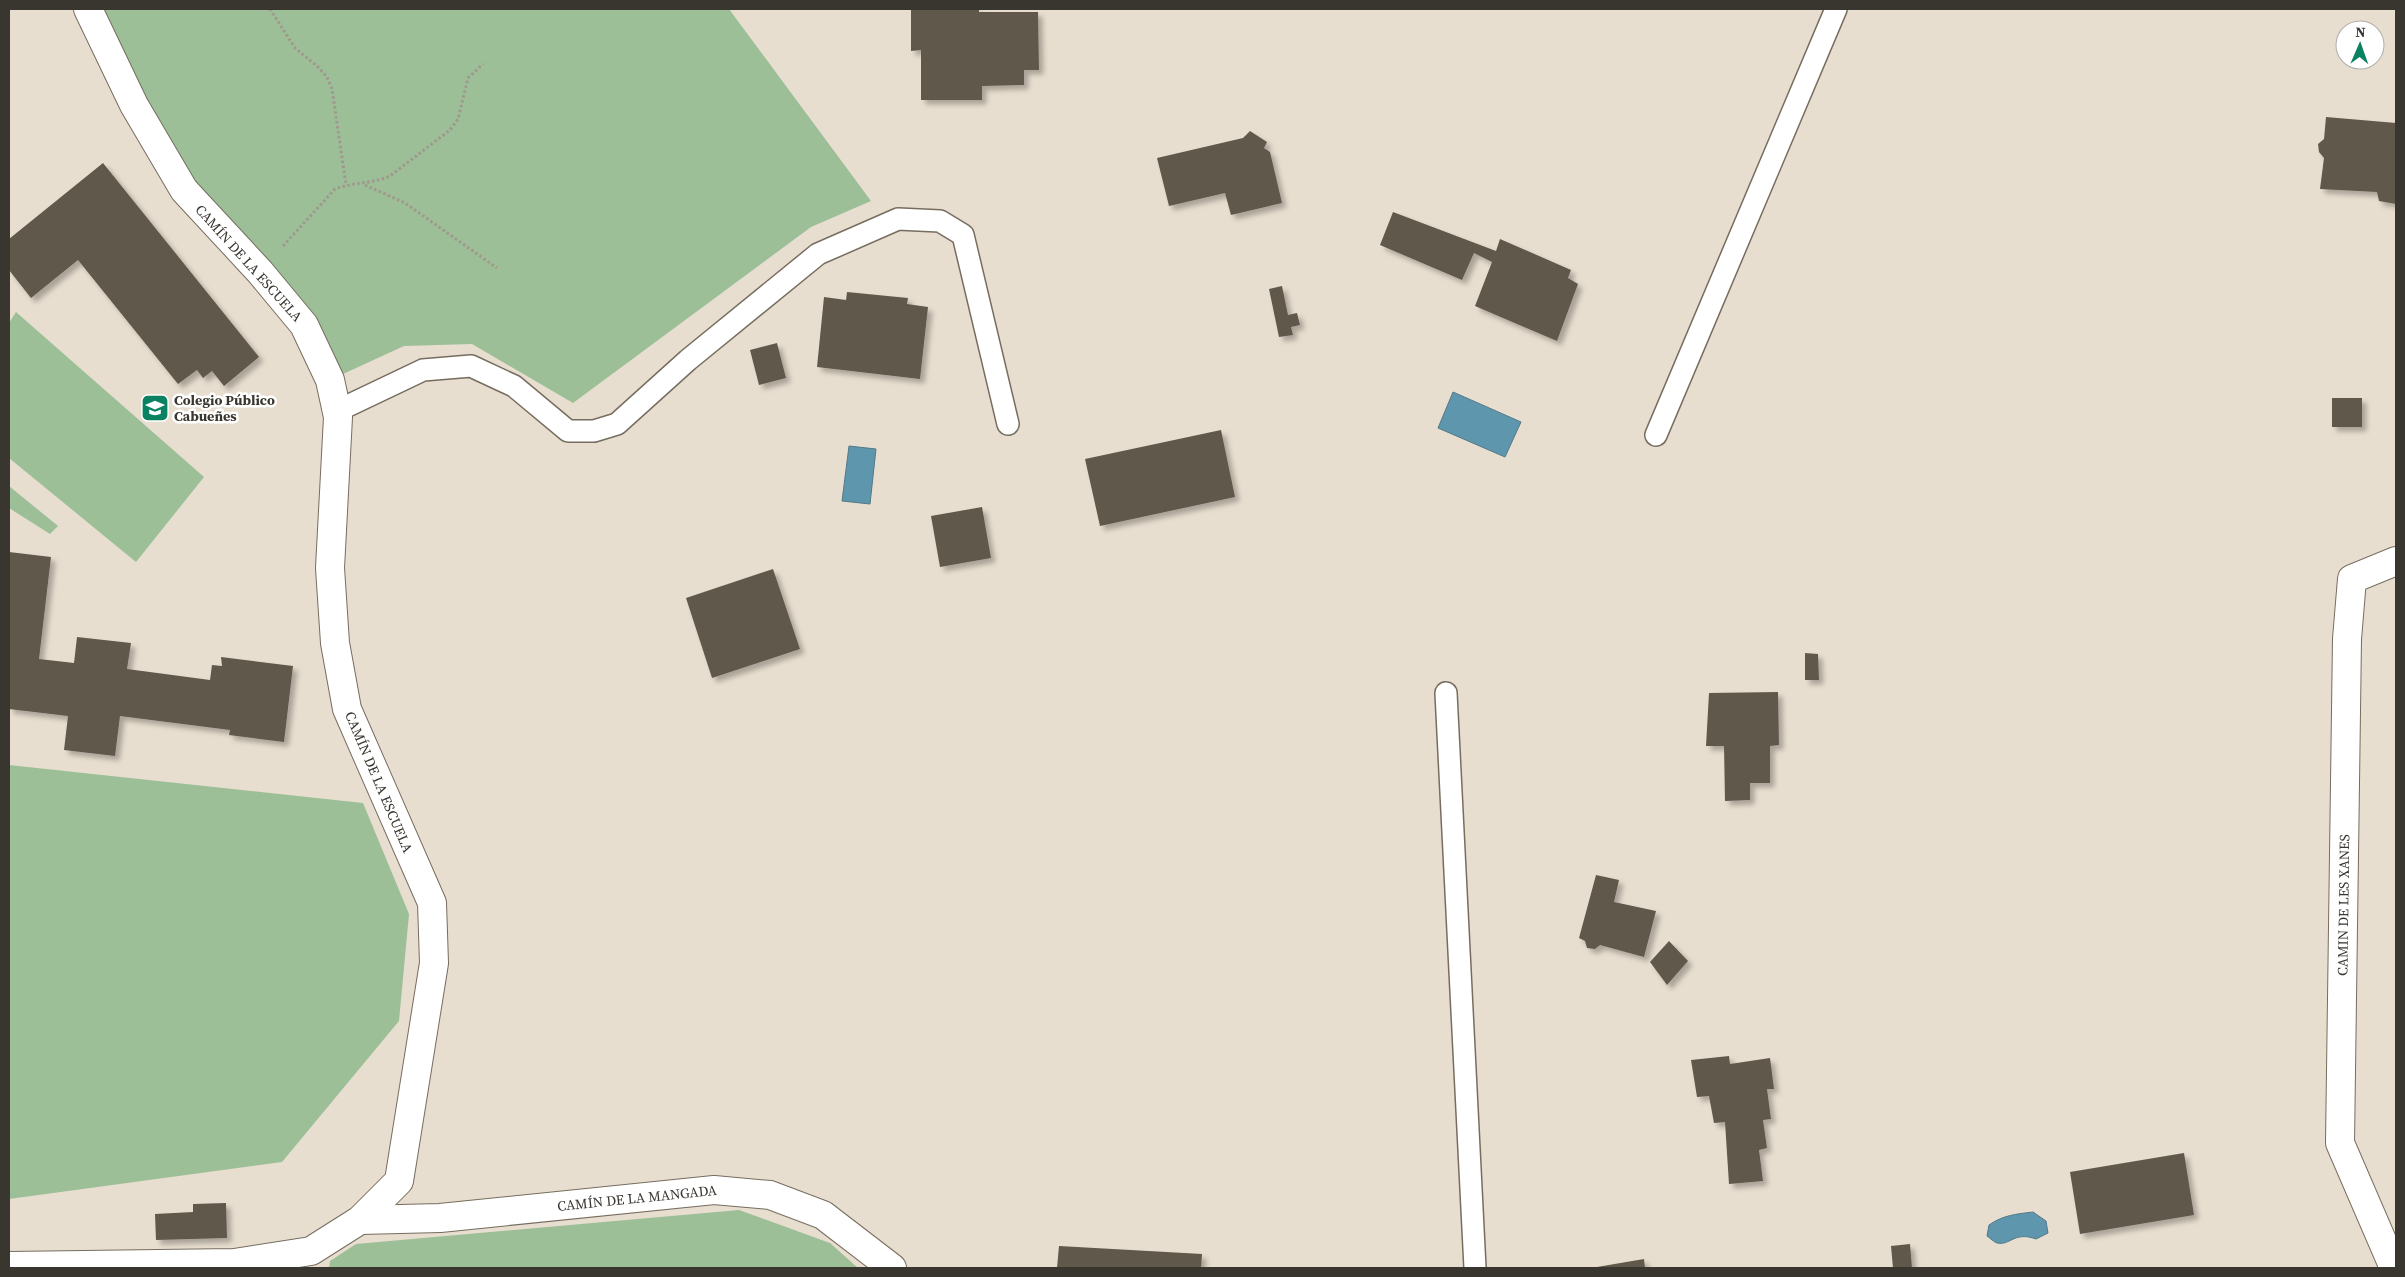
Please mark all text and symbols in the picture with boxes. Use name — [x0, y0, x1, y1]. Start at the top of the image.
north arrow — [2335, 20, 2385, 70]
text: N — [2355, 22, 2366, 42]
street label: CAMÍN DE LA ESCUELA — [191, 200, 308, 327]
place label: Colegio Público Cabueñes — [174, 390, 275, 426]
school or university icon: Colegio Público Cabueñes — [140, 393, 170, 423]
street label: CAMÍN DE LA ESCUELA — [340, 708, 418, 856]
street label: CAMIN DE LES XANES — [2332, 834, 2354, 976]
street label: CAMÍN DE LA MANGADA — [556, 1180, 718, 1216]

